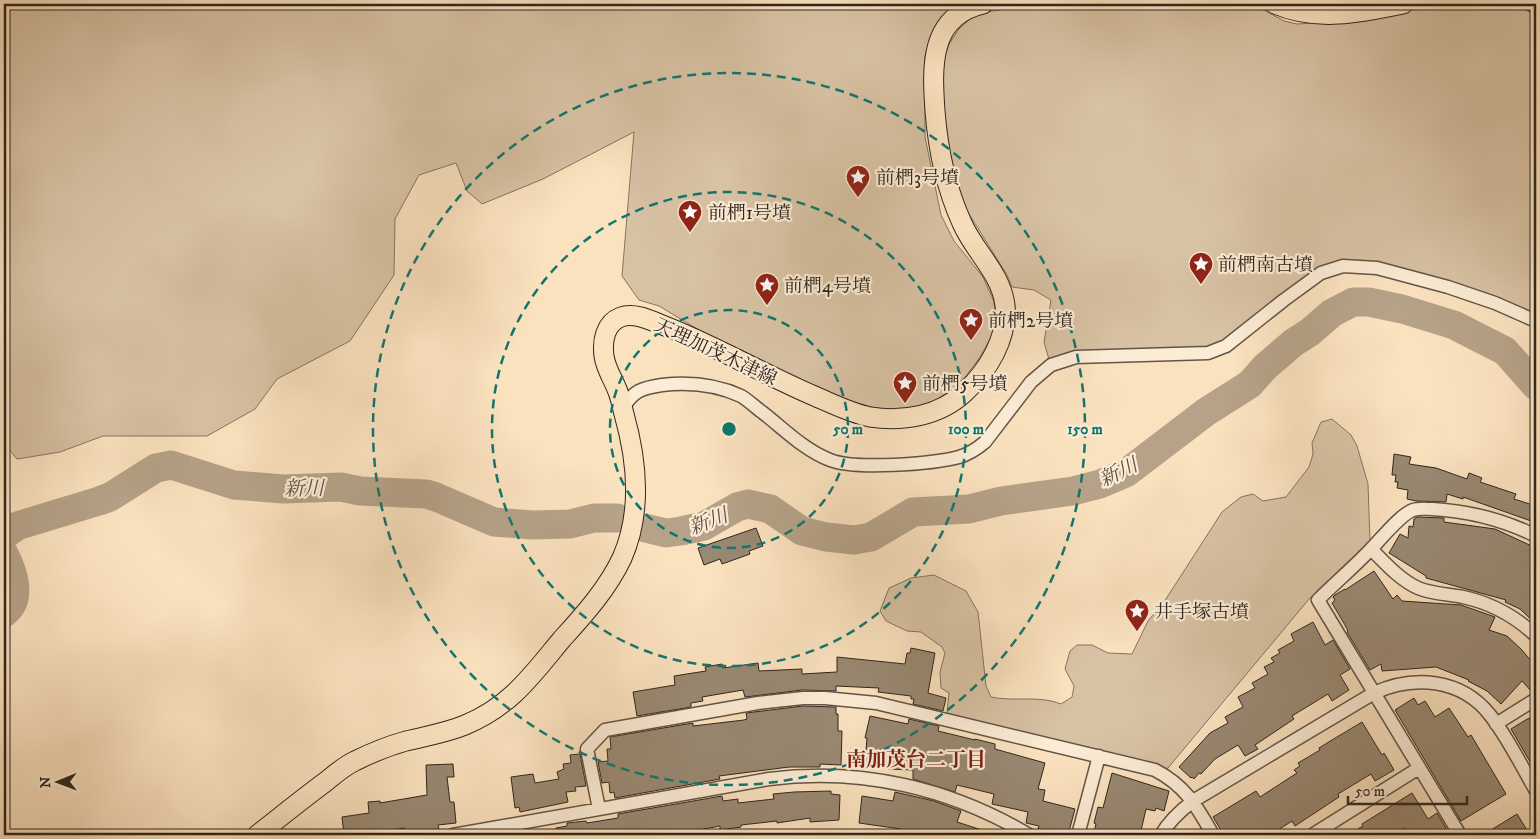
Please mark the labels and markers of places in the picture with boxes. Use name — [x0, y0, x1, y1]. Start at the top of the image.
place icon: 前椚3号墳 — [845, 164, 871, 198]
place label: 前椚3号墳 — [876, 167, 959, 190]
place icon: 前椚1号墳 — [677, 199, 703, 233]
place label: 前椚1号墳 — [708, 202, 791, 225]
place icon: 前椚南古墳 — [1188, 251, 1214, 285]
place label: 前椚南古墳 — [1218, 254, 1313, 277]
place icon: 前椚4号墳 — [754, 272, 780, 306]
place label: 前椚4号墳 — [784, 275, 871, 298]
place icon: 前椚2号墳 — [958, 307, 984, 341]
place label: 前椚2号墳 — [988, 310, 1073, 333]
place icon: 前椚5号墳 — [892, 370, 918, 404]
place label: 前椚5号墳 — [922, 373, 1007, 396]
centre of rings — [720, 420, 738, 438]
place icon: 井手塚古墳 — [1124, 598, 1150, 632]
place label: 井手塚古墳 — [1154, 601, 1249, 624]

